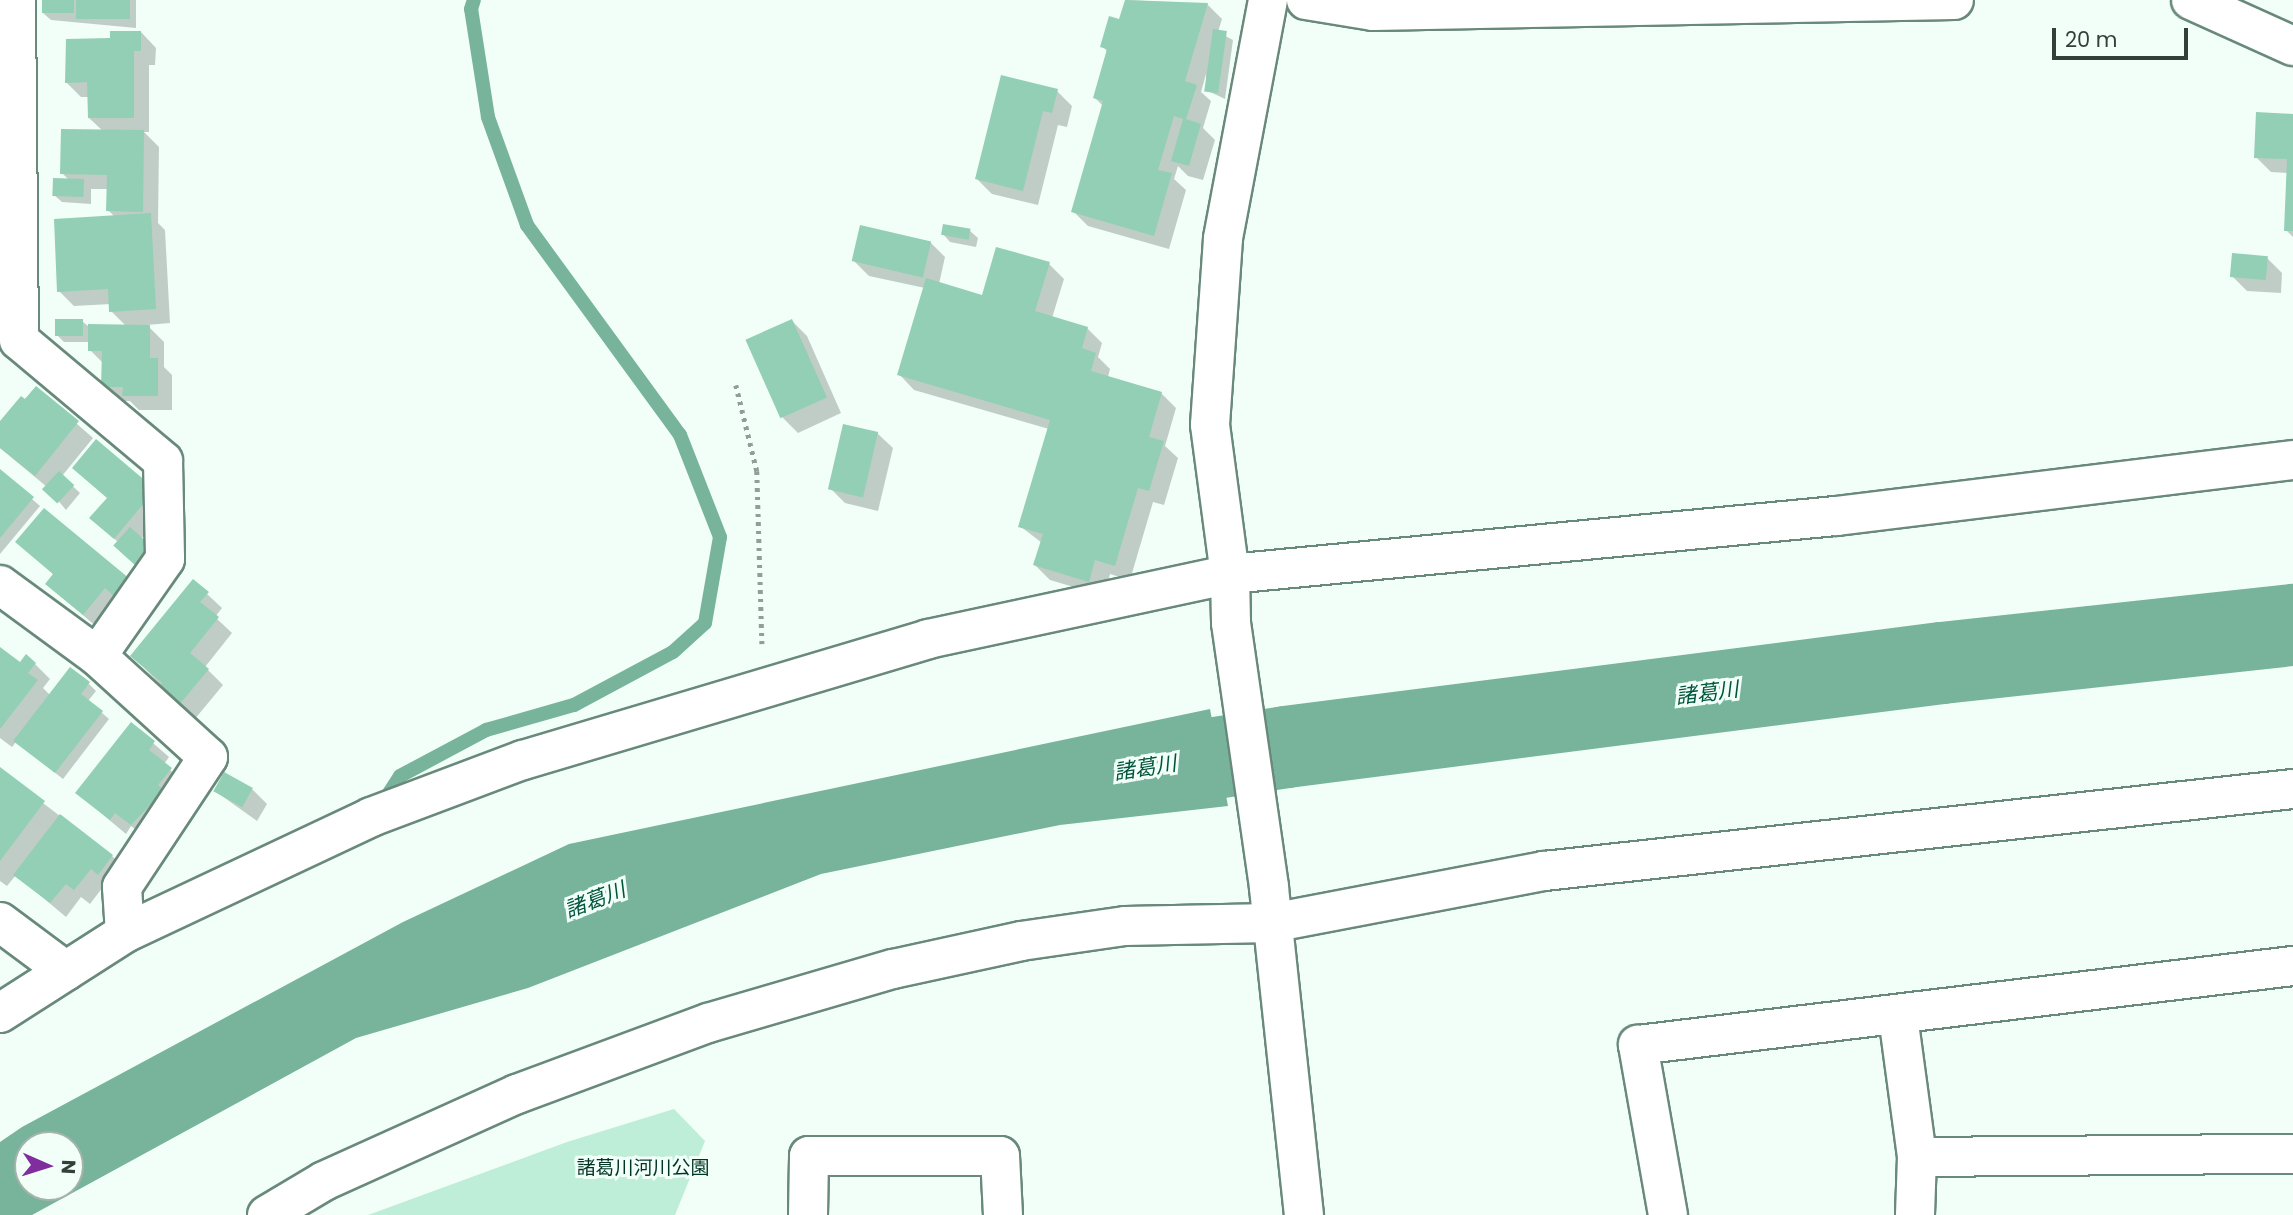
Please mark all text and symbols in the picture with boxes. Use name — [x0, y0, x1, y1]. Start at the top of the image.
scale bar — [2055, 14, 2192, 58]
text: 20 m — [2065, 25, 2118, 54]
water label: 諸葛川 — [1674, 677, 1740, 709]
water label: 諸葛川 — [1112, 751, 1178, 785]
water label: 諸葛川 — [561, 877, 629, 923]
north arrow — [14, 1131, 84, 1201]
park label: 諸葛川河川公園 — [577, 1157, 709, 1179]
text: N — [55, 1159, 82, 1175]

